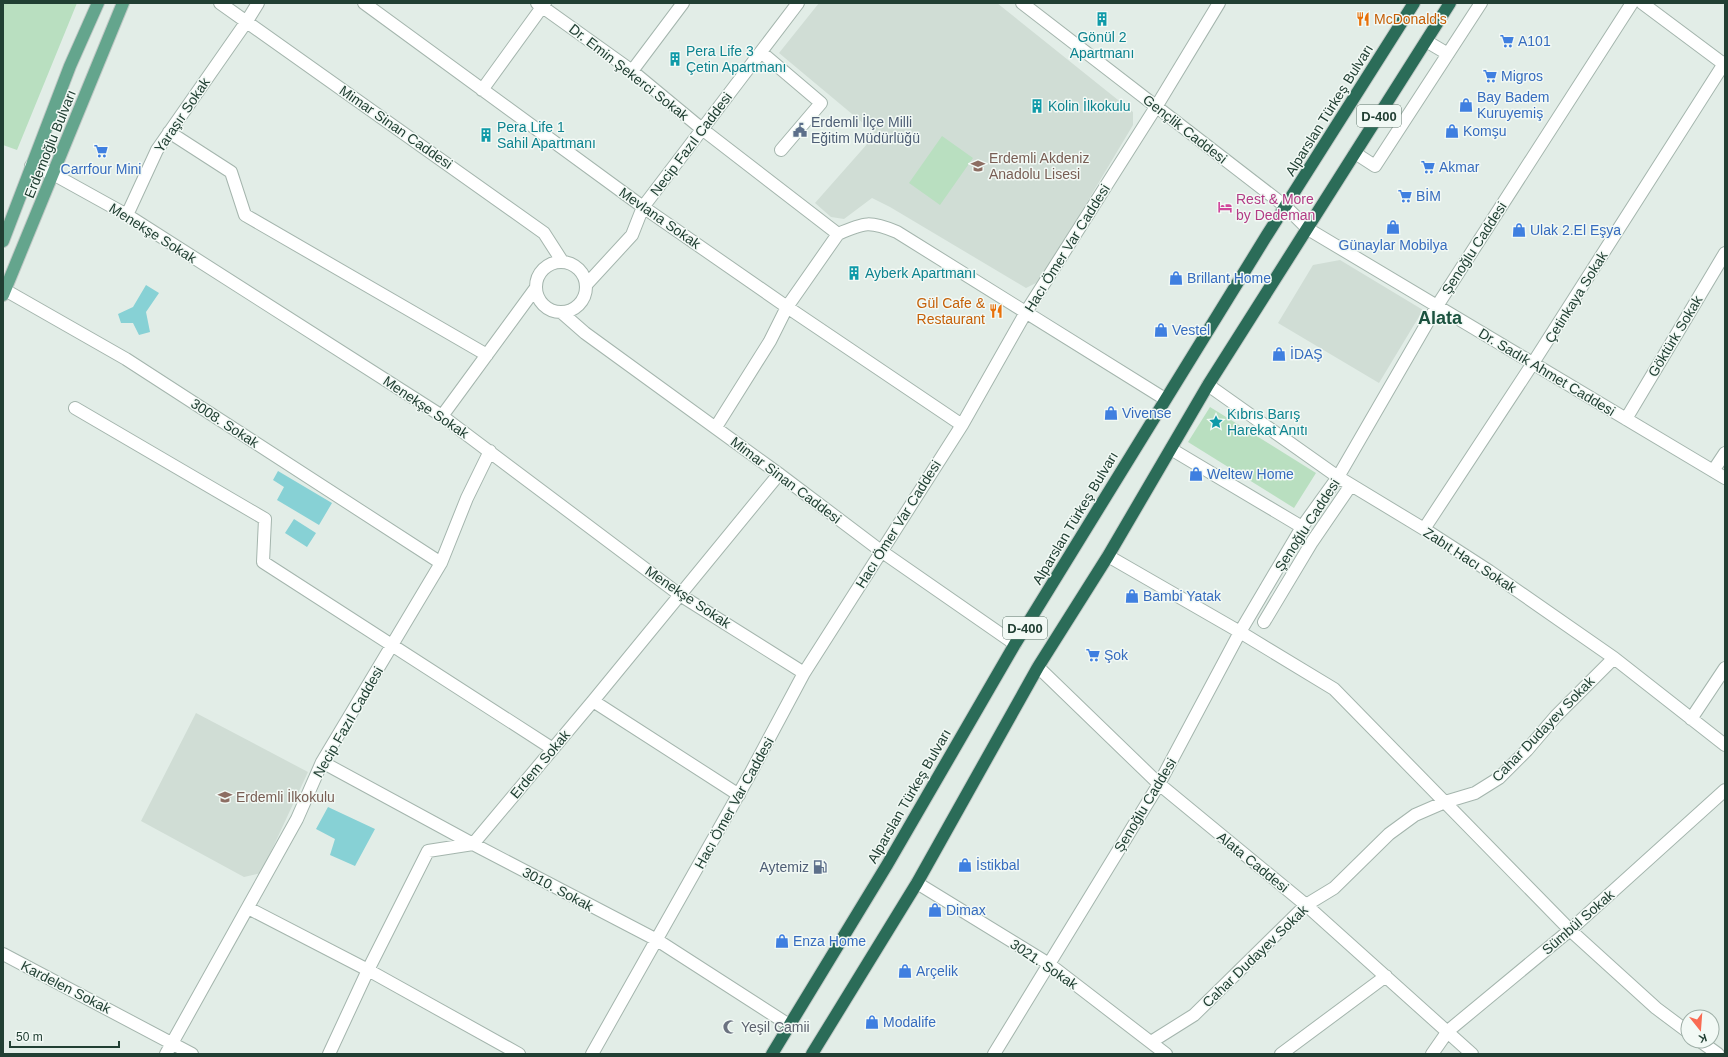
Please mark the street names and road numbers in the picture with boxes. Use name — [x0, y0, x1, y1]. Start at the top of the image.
street label: Dr. Emin Şekerci Sokak — [566, 20, 693, 124]
street label: Alparslan Türkeş Bulvarı — [1282, 41, 1376, 179]
street label: Yaraşır Sokak — [151, 74, 213, 155]
street label: Mimar Sinan Caddesi — [337, 82, 455, 172]
street label: Erdemoğlu Bulvarı — [21, 88, 79, 200]
street label: Necip Fazıl Caddesi — [647, 89, 735, 199]
street label: Gençlik Caddesi — [1140, 91, 1230, 167]
road number: D-400 — [1357, 105, 1401, 127]
street label: Hacı Ömer Var Caddesi — [1020, 181, 1113, 315]
street label: Mevlana Sokak — [616, 184, 705, 253]
street label: Şenoğlu Caddesi — [1438, 199, 1510, 297]
street label: Menekşe Sokak — [107, 200, 200, 267]
street label: Çetinkaya Sokak — [1541, 247, 1611, 346]
street label: Göktürk Sokak — [1644, 292, 1706, 379]
street label: Dr. Sadık Ahmet Caddesi — [1476, 325, 1618, 419]
street label: Menekşe Sokak — [380, 373, 473, 442]
street label: 3008. Sokak — [188, 395, 263, 451]
street label: Mimar Sinan Caddesi — [728, 433, 844, 527]
street label: Alparslan Türkeş Bulvarı — [1029, 449, 1121, 587]
street label: Hacı Ömer Var Caddesi — [851, 457, 944, 591]
street label: Şenoğlu Caddesi — [1271, 476, 1343, 574]
street label: Zabıt Hacı Sokak — [1421, 524, 1520, 596]
street label: Menekşe Sokak — [642, 563, 735, 632]
road number: D-400 — [1003, 617, 1047, 639]
street label: Necip Fazıl Caddesi — [310, 664, 386, 780]
street label: Cahar Dudayev Sokak — [1489, 672, 1598, 785]
street label: Erdem Sokak — [507, 726, 574, 801]
street label: Alparslan Türkeş Bulvarı — [864, 726, 954, 866]
street label: Hacı Ömer Var Caddesi — [690, 734, 777, 871]
street label: Şenoğlu Caddesi — [1111, 755, 1179, 855]
street label: Alata Caddesi — [1214, 828, 1292, 896]
street label: 3010. Sokak — [520, 864, 597, 915]
street label: Sümbül Sokak — [1539, 886, 1618, 958]
street label: Cahar Dudayev Sokak — [1199, 901, 1312, 1010]
street label: 3021. Sokak — [1007, 936, 1082, 993]
street label: Kardelen Sokak — [18, 957, 115, 1017]

